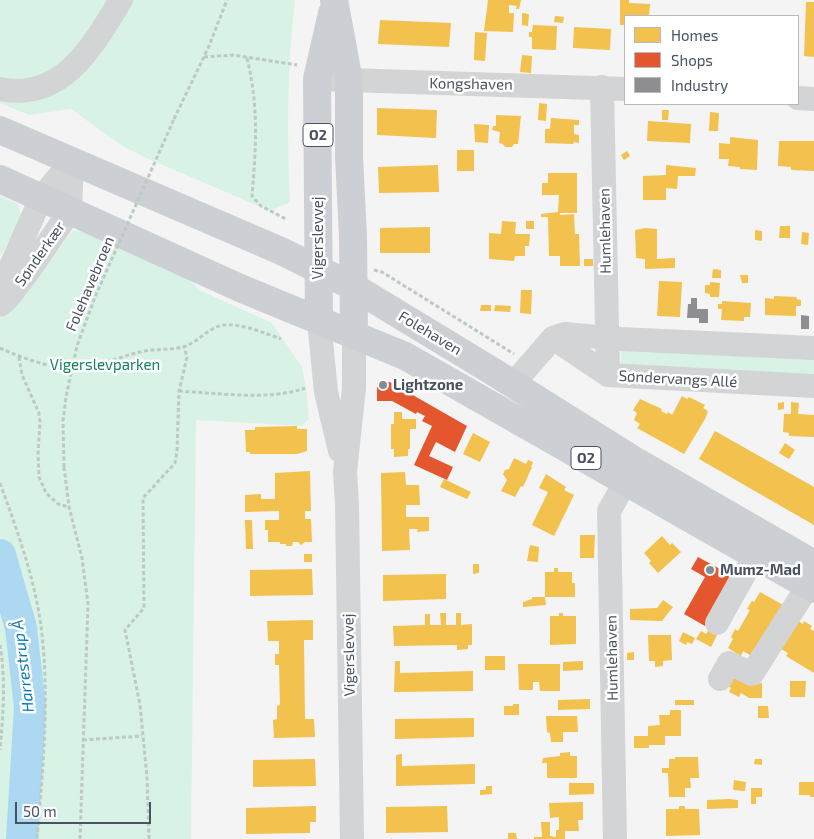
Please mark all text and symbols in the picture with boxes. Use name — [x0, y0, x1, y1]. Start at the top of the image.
legend — [624, 15, 799, 105]
text: Homes — [671, 26, 718, 44]
text: Shops — [671, 51, 713, 69]
street label: Kongshaven — [429, 74, 513, 94]
text: Industry — [671, 76, 728, 94]
road number: O2 — [303, 124, 333, 146]
street label: Humlehaven — [595, 188, 615, 274]
street label: Vigerslevvej — [309, 197, 327, 279]
street label: Sønderkær — [11, 218, 69, 290]
street label: Folehavebroen — [62, 234, 118, 334]
street label: Folehaven — [395, 307, 465, 359]
park label: Vigerslevparken — [50, 356, 160, 374]
street label: Søndervangs Allé — [618, 367, 738, 391]
place label: Lightzone — [393, 376, 463, 394]
marker: Lightzone — [377, 379, 389, 391]
road number: O2 — [571, 446, 601, 469]
place label: Mumz-Mad — [720, 561, 801, 579]
marker: Mumz-Mad — [704, 564, 716, 576]
street label: Vigerslevvej — [339, 613, 359, 697]
street label: Humlehaven — [602, 615, 622, 701]
water label: Harrestrup Å — [8, 619, 38, 713]
scale bar — [18, 792, 154, 824]
text: 50 m — [23, 802, 57, 820]

